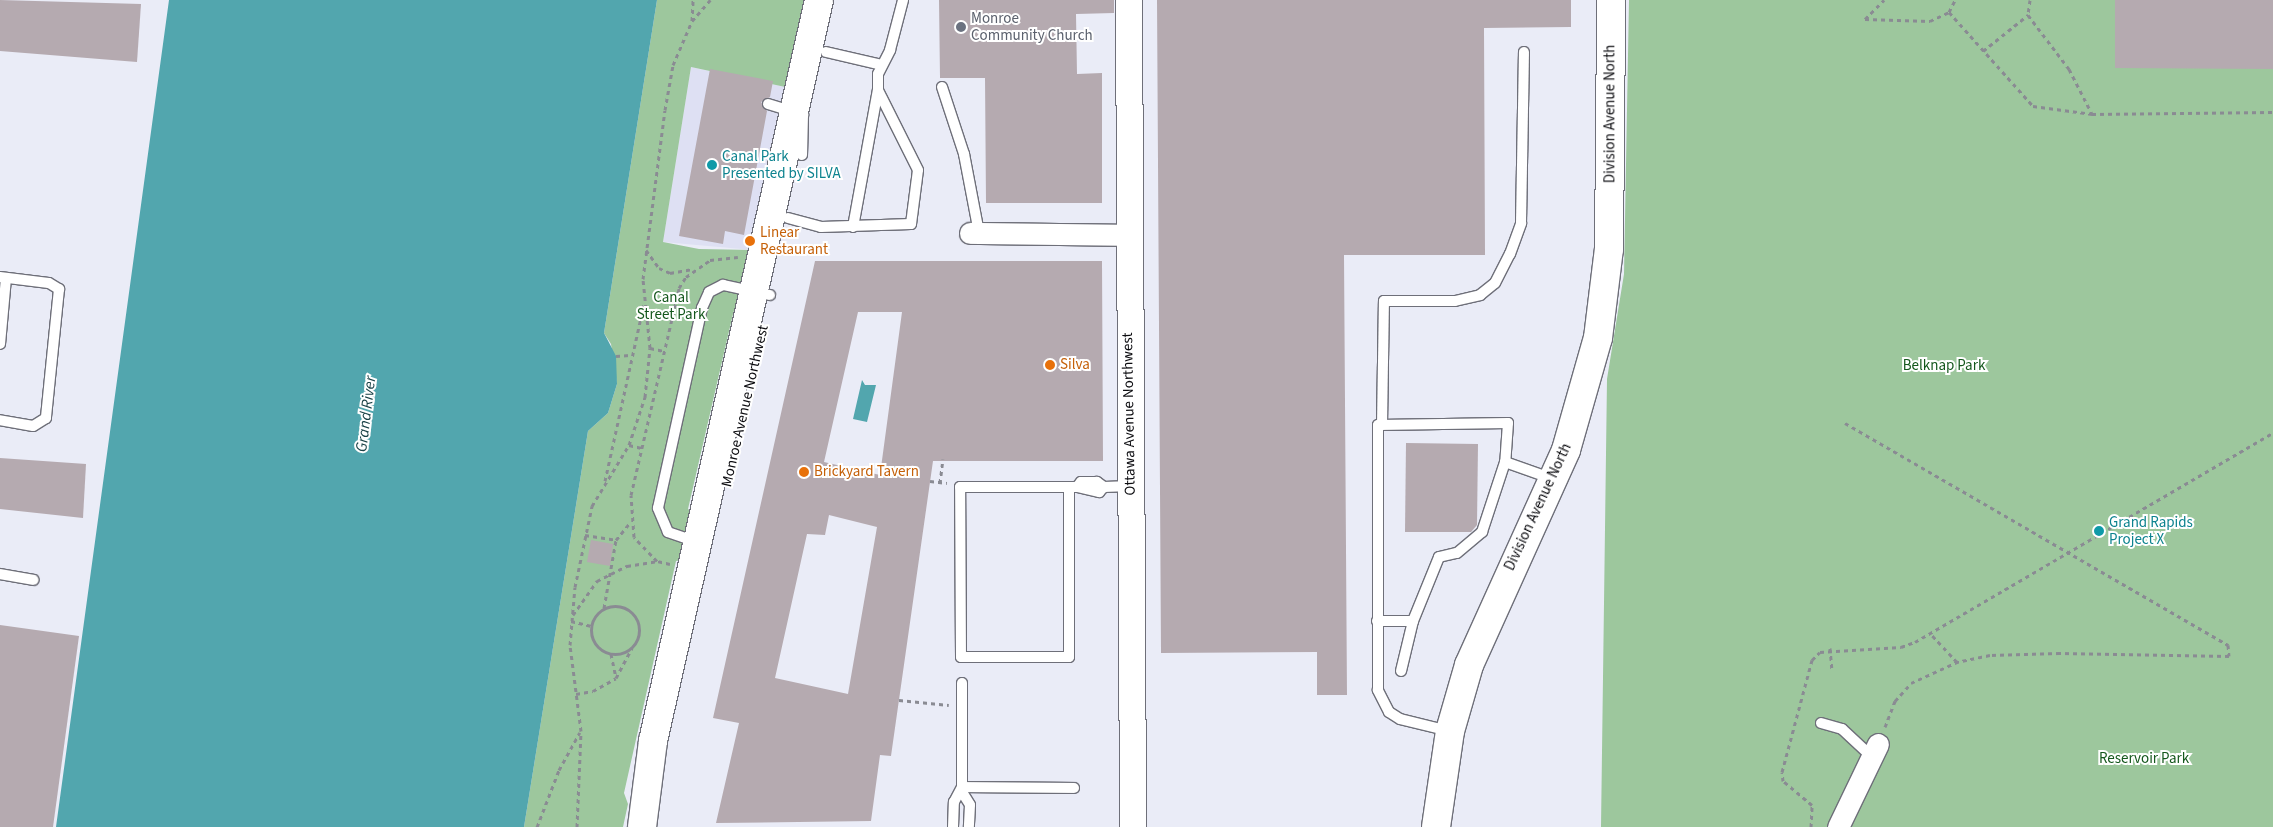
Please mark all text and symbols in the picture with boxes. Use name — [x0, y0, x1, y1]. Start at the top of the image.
place label: Monroe Community Church — [971, 9, 1093, 44]
marker: Monroe Community Church — [955, 21, 967, 33]
street label: Division Avenue North — [1601, 45, 1619, 183]
place label: Canal Park Presented by SILVA — [722, 147, 841, 182]
marker: Canal Park Presented by SILVA — [706, 159, 718, 171]
place label: Linear Restaurant — [760, 223, 828, 258]
marker: Linear Restaurant — [744, 235, 756, 247]
park label: Canal Street Park — [637, 288, 705, 323]
street label: Monroe Avenue Northwest — [718, 323, 772, 489]
street label: Ottawa Avenue Northwest — [1119, 332, 1139, 496]
place label: Silva — [1060, 356, 1090, 374]
park label: Belknap Park — [1903, 357, 1985, 375]
marker: Silva — [1044, 359, 1056, 371]
water label: Grand River — [352, 375, 380, 453]
street label: Division Avenue North — [1501, 440, 1575, 574]
place label: Brickyard Tavern — [814, 463, 919, 481]
marker: Brickyard Tavern — [798, 466, 810, 478]
place label: Grand Rapids Project X — [2109, 513, 2193, 548]
marker: Grand Rapids Project X — [2093, 525, 2105, 537]
park label: Reservoir Park — [2099, 750, 2189, 768]

